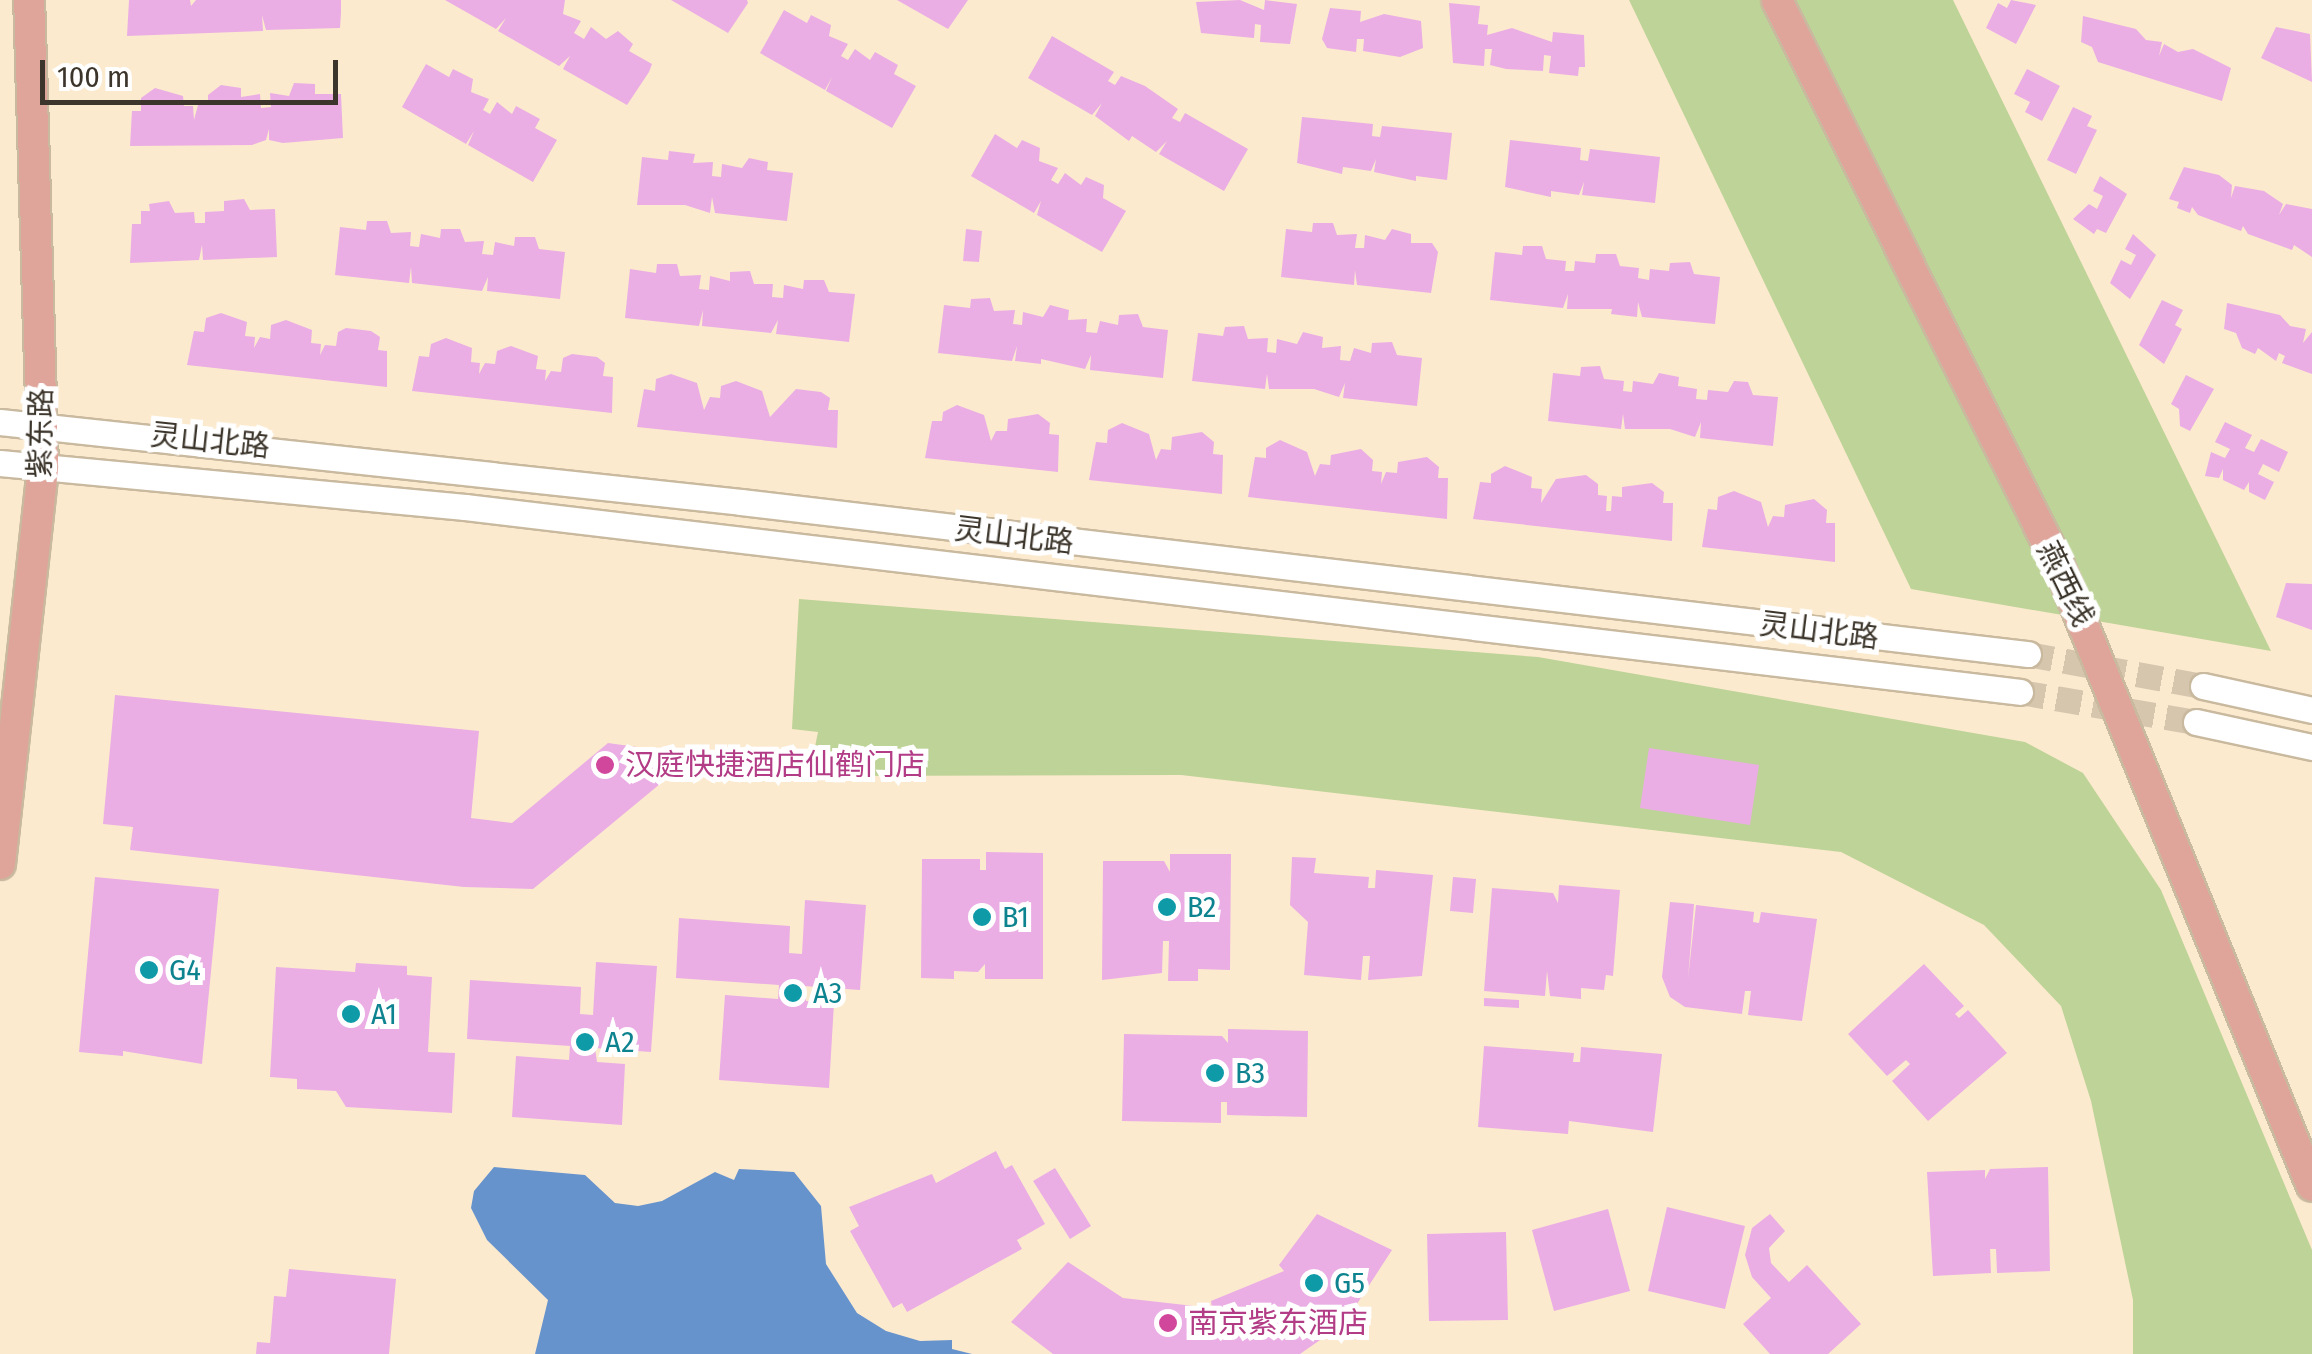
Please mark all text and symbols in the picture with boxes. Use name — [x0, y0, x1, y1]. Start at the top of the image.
scale bar — [45, 40, 342, 102]
text: 100 m — [57, 59, 130, 95]
street label: 紫东路 — [22, 388, 60, 478]
street label: 灵山北路 — [148, 417, 272, 465]
street label: 灵山北路 — [952, 511, 1076, 561]
street label: 燕西线 — [2029, 536, 2101, 632]
street label: 灵山北路 — [1757, 606, 1881, 656]
place label: 汉庭快捷酒店仙鹤门店 — [625, 747, 925, 783]
marker: 汉庭快捷酒店仙鹤门店 — [594, 754, 616, 776]
place label: B2 — [1187, 889, 1216, 925]
marker: B2 — [1156, 896, 1178, 918]
place label: B1 — [1002, 899, 1029, 935]
marker: B1 — [971, 906, 993, 928]
place label: G4 — [169, 952, 201, 988]
marker: G4 — [138, 959, 160, 981]
place label: A3 — [813, 975, 842, 1011]
marker: A3 — [782, 982, 804, 1004]
place label: A1 — [371, 996, 397, 1032]
marker: A1 — [340, 1003, 362, 1025]
place label: A2 — [605, 1024, 634, 1060]
marker: A2 — [574, 1031, 596, 1053]
place label: B3 — [1235, 1055, 1265, 1091]
marker: B3 — [1204, 1062, 1226, 1084]
place label: G5 — [1334, 1265, 1365, 1301]
marker: G5 — [1303, 1272, 1325, 1294]
place label: 南京紫东酒店 — [1188, 1305, 1368, 1341]
marker: 南京紫东酒店 — [1157, 1312, 1179, 1334]

